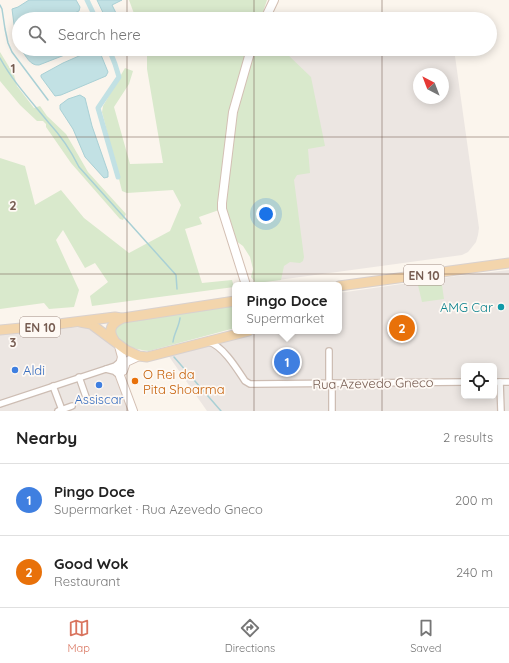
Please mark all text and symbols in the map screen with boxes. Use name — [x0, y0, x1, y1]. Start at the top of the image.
search box — [12, 12, 497, 56]
icon: search — [26, 23, 48, 45]
text: Search here — [58, 25, 141, 44]
text: 1 — [10, 60, 16, 76]
north arrow — [413, 68, 449, 104]
text: 2 — [9, 197, 17, 213]
your location — [256, 204, 276, 224]
road number: EN 10 — [404, 265, 444, 285]
popup — [232, 282, 342, 334]
text: Pingo Doce — [246, 291, 328, 310]
place label: AMG Car — [440, 299, 493, 315]
marker: AMG Car — [496, 302, 506, 312]
text: Supermarket — [246, 310, 324, 326]
pin: 2 — [389, 313, 415, 343]
road number: EN 10 — [20, 317, 60, 337]
text: 3 — [10, 334, 17, 350]
pin: 1 — [274, 347, 300, 377]
place label: Aldi — [23, 362, 45, 378]
map controls — [461, 363, 497, 399]
button: locate — [461, 363, 497, 399]
marker: Aldi — [10, 365, 20, 375]
place label: O Rei da Pita Shoarma — [143, 366, 225, 397]
street label: Rua Azevedo Gneco — [312, 374, 434, 392]
marker: O Rei da Pita Shoarma — [130, 376, 140, 386]
marker: Assiscar — [94, 380, 104, 390]
place label: Assiscar — [74, 391, 124, 407]
text: Nearby — [16, 427, 77, 448]
text: 2 results — [443, 429, 493, 445]
text: Pingo Doce — [54, 482, 135, 501]
text: 1 — [26, 492, 32, 508]
text: 200 m — [455, 492, 493, 508]
text: Supermarket · Rua Azevedo Gneco — [54, 501, 263, 517]
text: Good Wok — [54, 554, 129, 573]
text: 2 — [25, 564, 33, 580]
text: 240 m — [456, 564, 493, 580]
text: Restaurant — [54, 573, 120, 589]
tab: Map — [67, 617, 90, 655]
tab: Directions — [225, 617, 275, 655]
tab: Saved — [410, 617, 442, 655]

